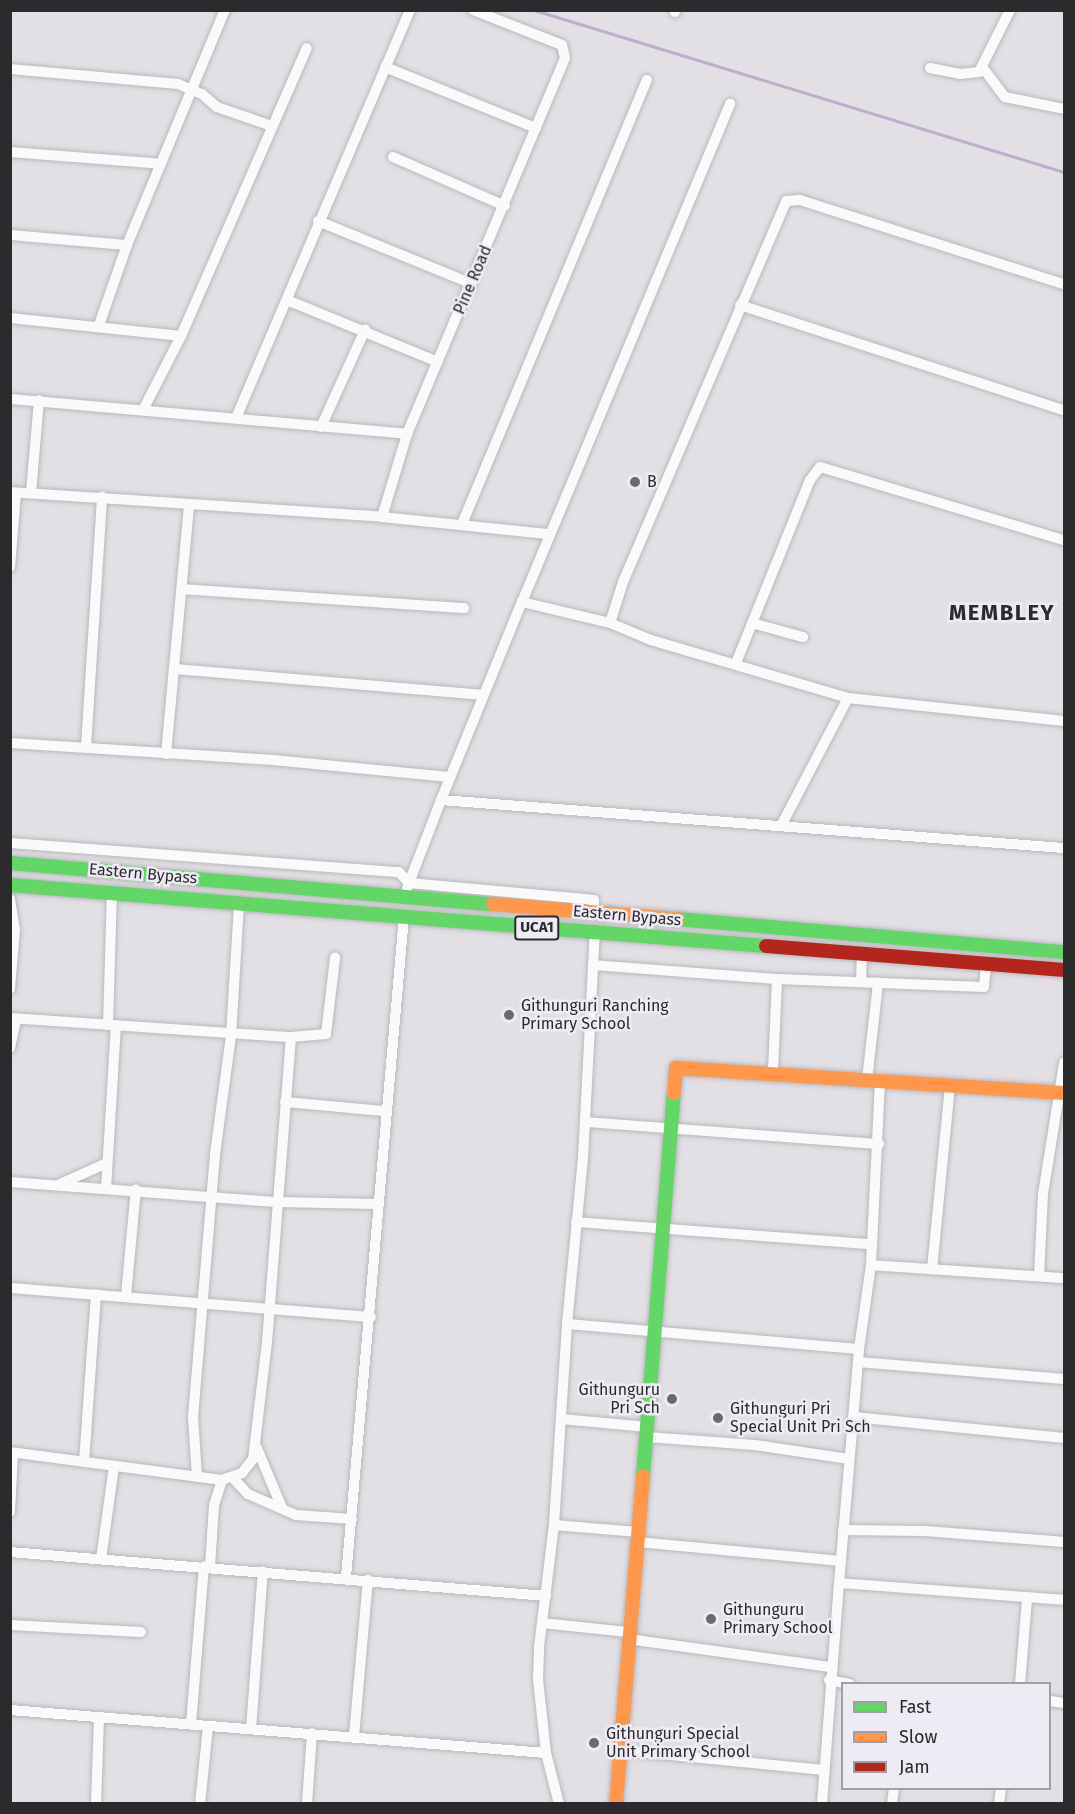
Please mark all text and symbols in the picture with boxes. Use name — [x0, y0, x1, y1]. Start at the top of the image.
street label: Pine Road — [450, 243, 496, 317]
place label: B — [647, 472, 657, 492]
marker: B — [628, 475, 642, 489]
district label: MEMBLEY — [949, 600, 1055, 626]
street label: Eastern Bypass — [88, 860, 198, 888]
street label: Eastern Bypass — [572, 902, 682, 930]
road number: UCA1 — [513, 916, 561, 940]
place label: Githunguri Ranching Primary School — [521, 996, 669, 1034]
marker: Githunguri Ranching Primary School — [502, 1008, 516, 1022]
place label: Githunguru Pri Sch — [579, 1380, 660, 1418]
marker: Githunguru Pri Sch — [665, 1392, 679, 1406]
place label: Githunguri Pri Special Unit Pri Sch — [730, 1399, 871, 1437]
marker: Githunguri Pri Special Unit Pri Sch — [711, 1411, 725, 1425]
place label: Githunguru Primary School — [723, 1600, 832, 1638]
marker: Githunguru Primary School — [704, 1612, 718, 1626]
legend — [841, 1682, 1051, 1790]
text: Fast — [899, 1696, 931, 1718]
place label: Githunguri Special Unit Primary School — [606, 1724, 750, 1762]
text: Slow — [899, 1726, 937, 1748]
marker: Githunguri Special Unit Primary School — [587, 1736, 601, 1750]
text: Jam — [899, 1756, 930, 1778]

